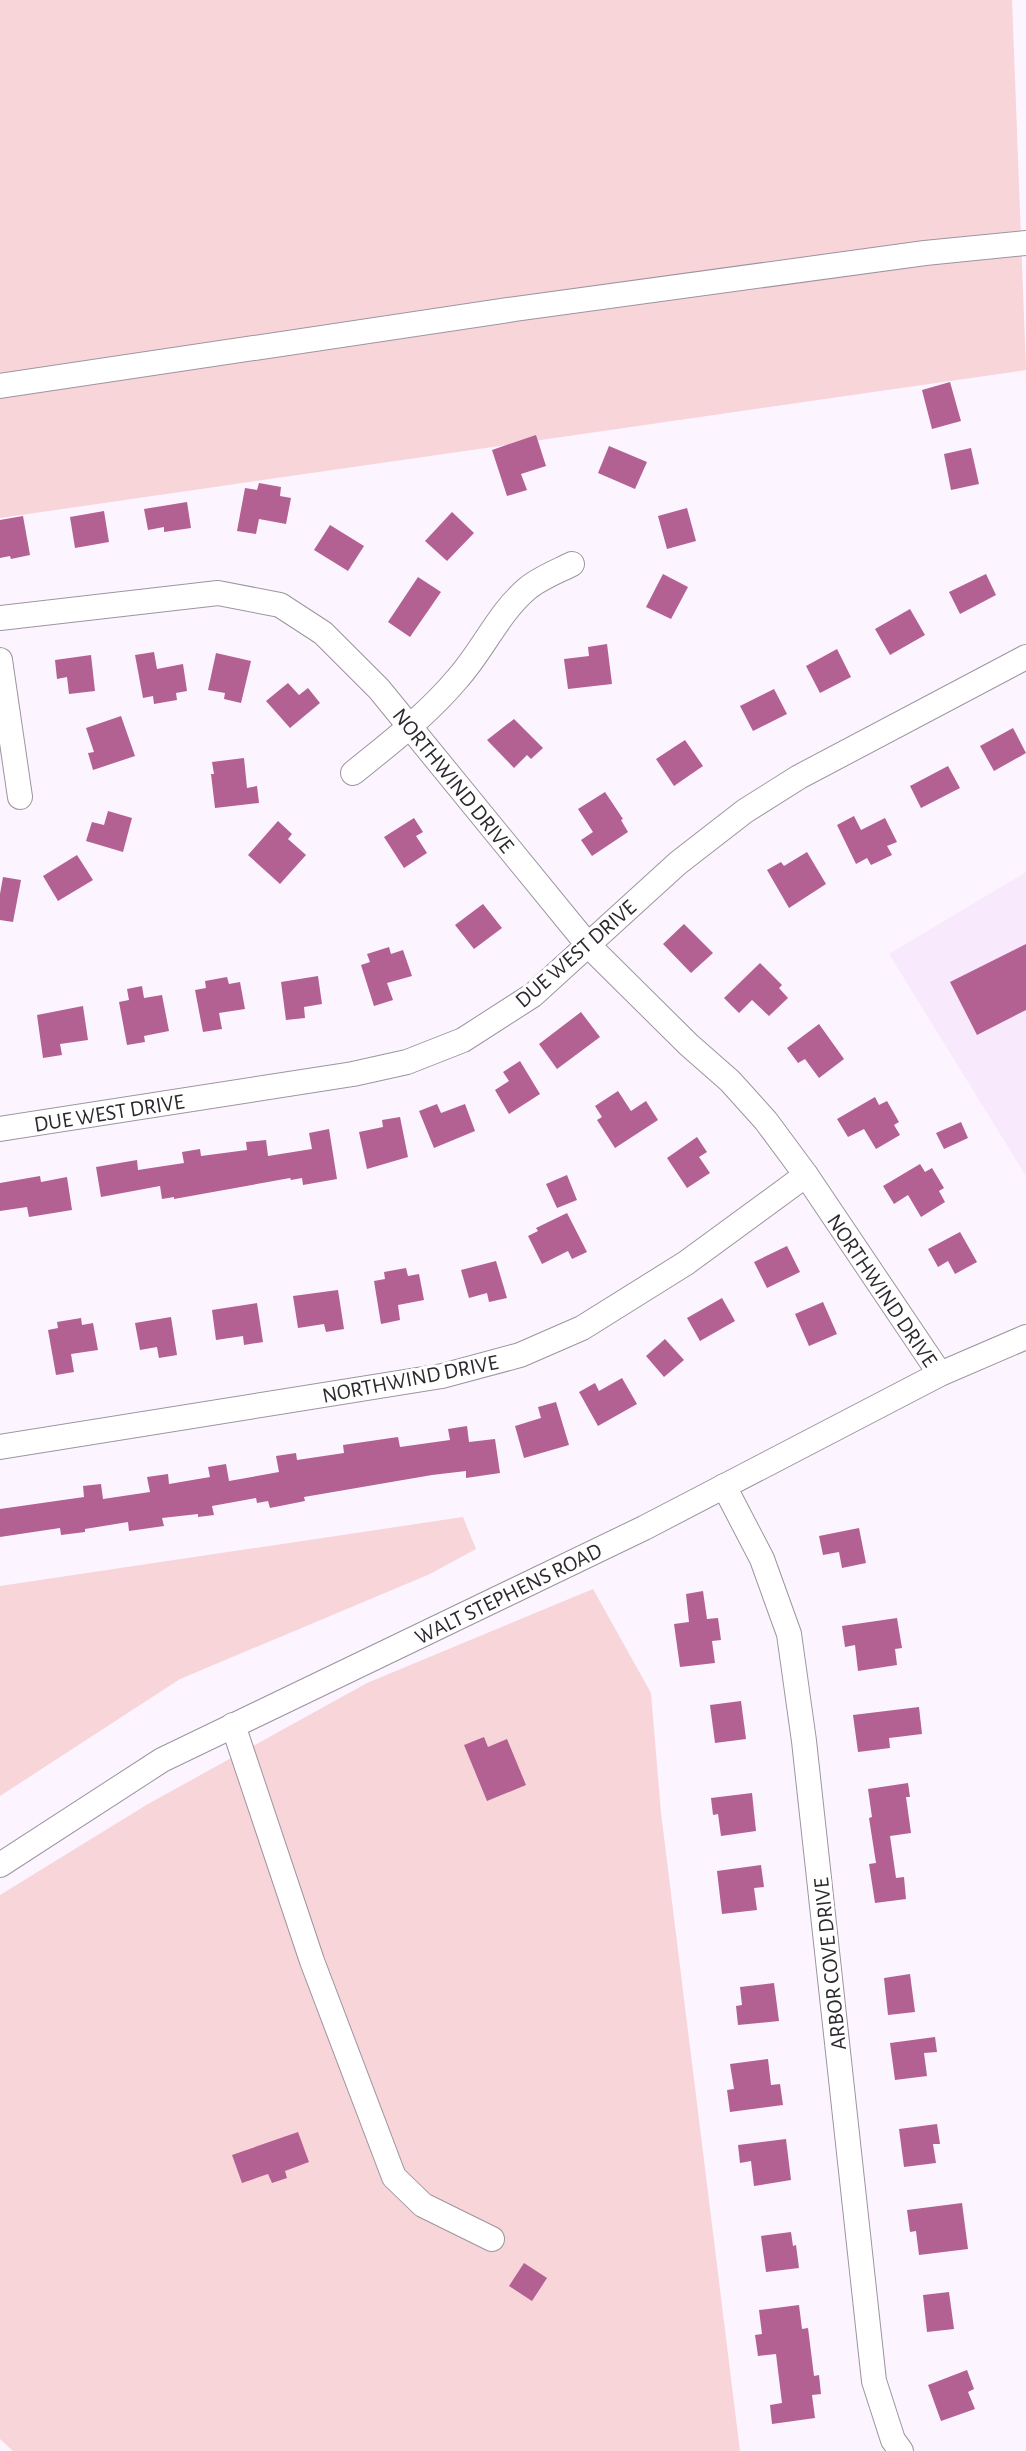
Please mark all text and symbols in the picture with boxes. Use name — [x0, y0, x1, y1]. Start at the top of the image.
street label: NORTHWIND DRIVE — [388, 704, 518, 857]
street label: DUE WEST DRIVE — [511, 895, 640, 1012]
street label: DUE WEST DRIVE — [32, 1090, 186, 1136]
street label: NORTHWIND DRIVE — [823, 1210, 942, 1371]
street label: NORTHWIND DRIVE — [320, 1351, 500, 1407]
street label: WALT STEPHENS ROAD — [412, 1539, 605, 1649]
street label: ARBOR COVE DRIVE — [810, 1876, 850, 2051]

